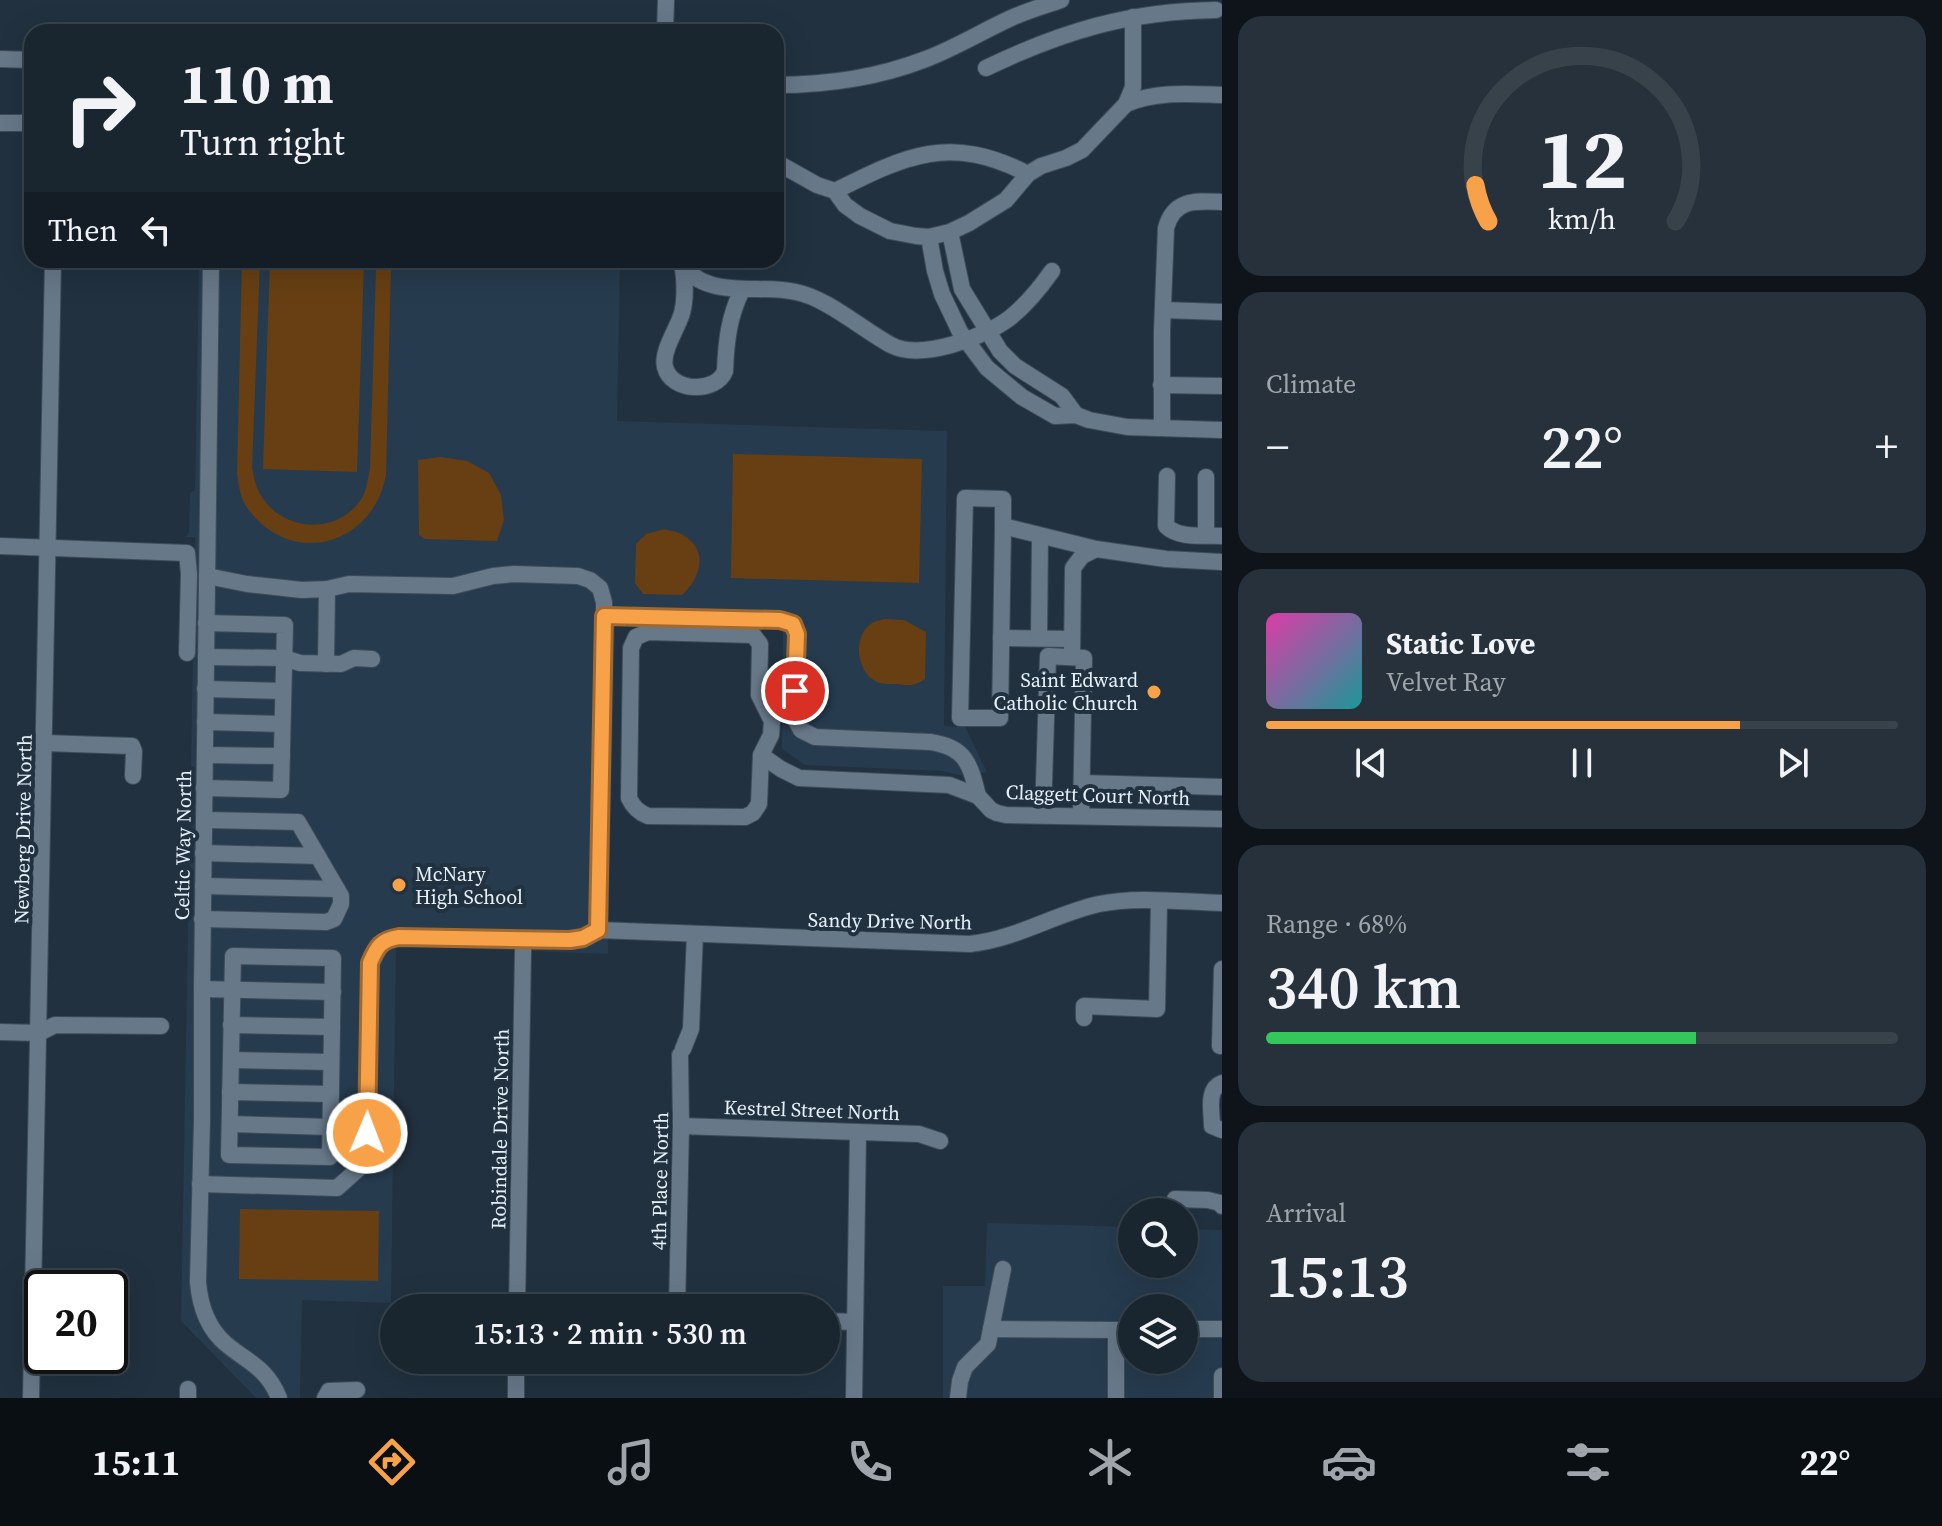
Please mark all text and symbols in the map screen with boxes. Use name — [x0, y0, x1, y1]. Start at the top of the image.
text: 110 m — [180, 45, 334, 122]
icon: right — [48, 56, 152, 160]
text: 12 — [1537, 102, 1627, 216]
text: Turn right — [180, 118, 345, 167]
text: km/h — [1548, 199, 1616, 239]
icon: left — [134, 208, 178, 252]
text: Then — [48, 210, 118, 251]
text: Climate — [1266, 366, 1356, 402]
text: 22° — [1541, 406, 1623, 488]
text: − — [1266, 416, 1289, 477]
text: + — [1875, 416, 1898, 477]
text: Static Love — [1386, 623, 1535, 664]
pin — [761, 657, 829, 725]
text: Velvet Ray — [1386, 664, 1506, 700]
place label: Saint Edward Catholic Church — [994, 666, 1139, 717]
icon: arrive — [773, 669, 817, 713]
marker: Saint Edward Catholic Church — [1145, 683, 1163, 701]
street label: Newberg Drive North — [7, 734, 39, 924]
icon: previous — [1349, 741, 1393, 785]
icon: pause — [1560, 741, 1604, 785]
icon: next — [1771, 741, 1815, 785]
street label: Celtic Way North — [168, 770, 198, 920]
street label: Claggett Court North — [1005, 778, 1191, 812]
place label: McNary High School — [415, 860, 523, 911]
marker: McNary High School — [390, 876, 408, 894]
street label: Sandy Drive North — [808, 906, 972, 936]
text: Range · 68% — [1266, 906, 1407, 942]
text: 340 km — [1266, 946, 1462, 1028]
street label: Robindale Drive North — [484, 1028, 516, 1230]
position arrow — [325, 1091, 409, 1175]
street label: Kestrel Street North — [723, 1093, 901, 1127]
street label: 4th Place North — [645, 1112, 675, 1250]
text: Arrival — [1266, 1195, 1346, 1231]
map controls — [1118, 1198, 1198, 1374]
button: search — [1118, 1198, 1198, 1278]
text: 15:13 — [1266, 1235, 1409, 1317]
speed limit sign: 20 — [24, 1270, 128, 1374]
button: layers — [1118, 1294, 1198, 1374]
text: 15:13 · 2 min · 530 m — [473, 1313, 747, 1354]
icon: directions — [364, 1434, 420, 1490]
icon: music — [603, 1434, 659, 1490]
icon: phone — [842, 1434, 898, 1490]
icon: climate — [1082, 1434, 1138, 1490]
icon: car — [1321, 1434, 1377, 1490]
icon: filters — [1560, 1434, 1616, 1490]
text: 15:11 — [92, 1438, 181, 1487]
text: 22° — [1799, 1438, 1850, 1487]

